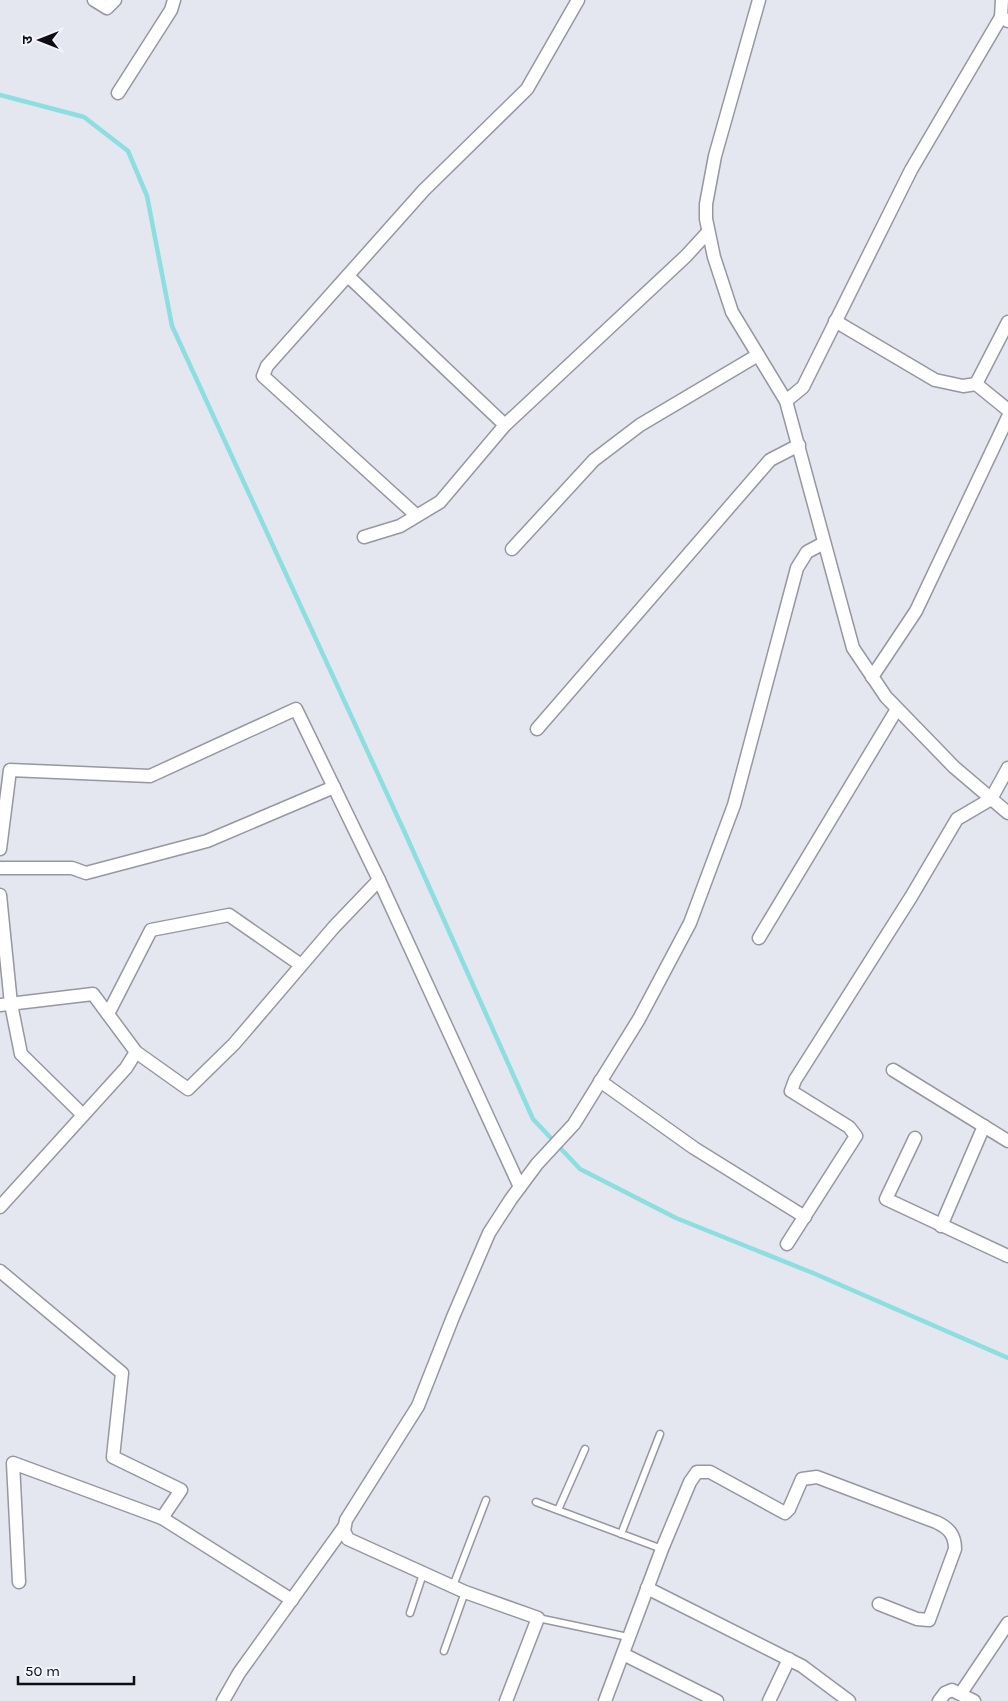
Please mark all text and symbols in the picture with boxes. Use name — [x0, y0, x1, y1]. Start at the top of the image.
north arrow — [15, 15, 65, 65]
text: उ — [19, 35, 36, 44]
scale bar — [18, 1654, 134, 1686]
text: 50 m — [25, 1662, 60, 1680]

